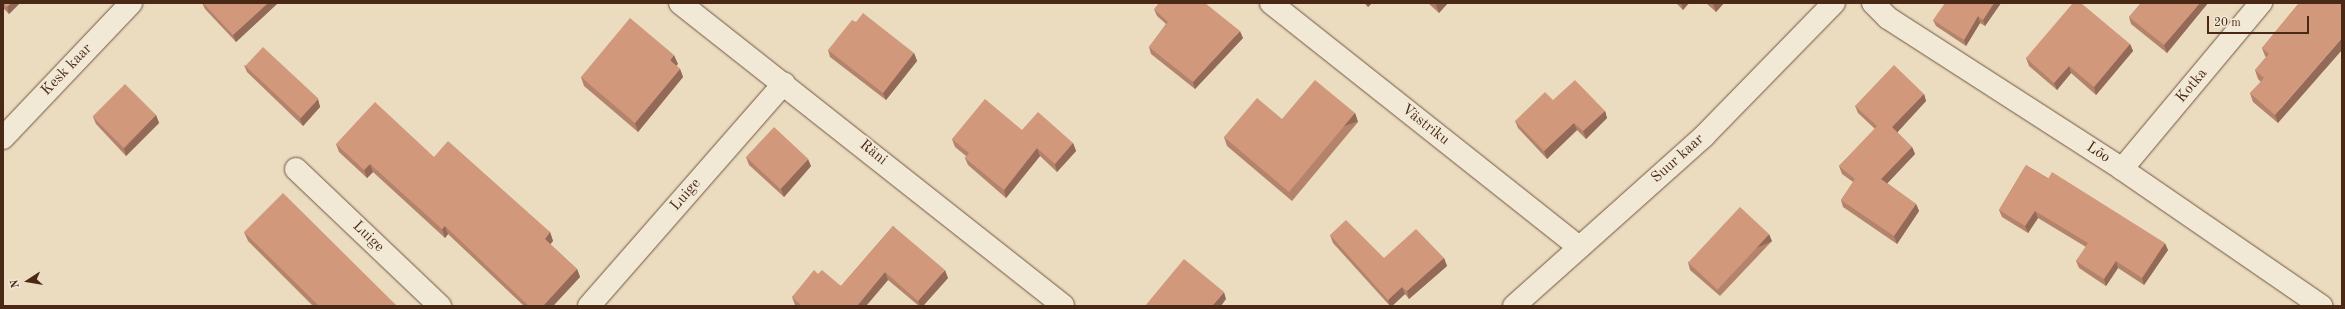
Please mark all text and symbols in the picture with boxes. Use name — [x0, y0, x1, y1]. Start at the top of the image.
scale bar — [2209, 8, 2311, 34]
text: 20 m — [2214, 17, 2241, 29]
street label: Kesk kaar — [38, 40, 96, 100]
street label: Kotka — [2172, 65, 2212, 107]
street label: Västriku — [1397, 101, 1453, 149]
street label: Suur kaar — [1648, 131, 1708, 187]
street label: Räni — [856, 136, 890, 170]
street label: Lõo — [2083, 139, 2113, 167]
street label: Luige — [667, 175, 705, 215]
street label: Luige — [348, 218, 388, 256]
north arrow — [8, 261, 48, 301]
text: N — [10, 278, 22, 289]

